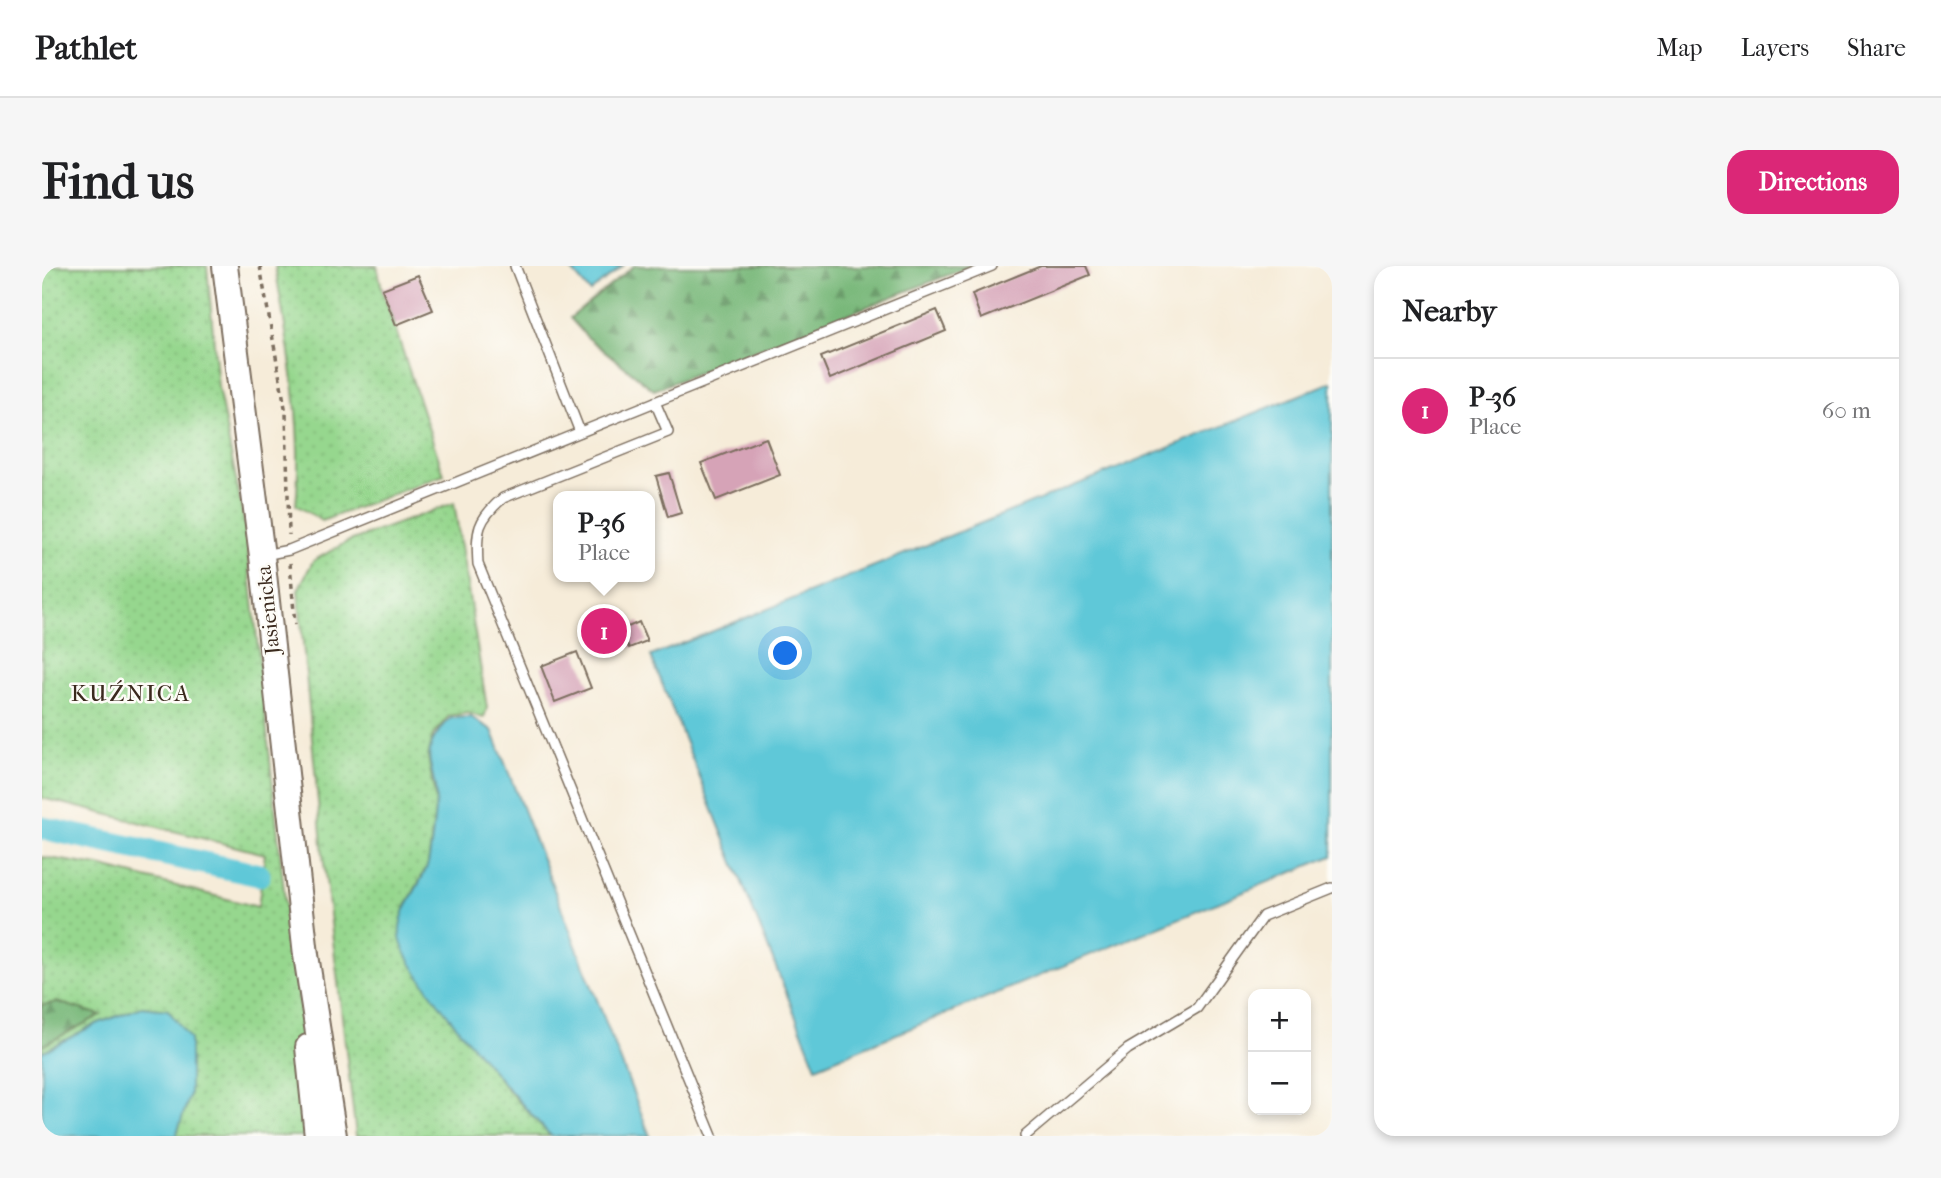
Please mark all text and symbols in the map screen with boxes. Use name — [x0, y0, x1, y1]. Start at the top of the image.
text: Pathlet — [35, 29, 137, 68]
text: Map — [1657, 34, 1703, 62]
text: Layers — [1741, 34, 1809, 62]
text: Share — [1847, 34, 1906, 62]
button: Directions — [1727, 150, 1899, 214]
text: Find us — [42, 153, 194, 211]
text: Nearby — [1402, 294, 1497, 329]
text: P-36 — [1469, 382, 1516, 413]
text: 1 — [1421, 397, 1429, 424]
text: 60 m — [1822, 397, 1871, 424]
text: Place — [1469, 413, 1521, 440]
popup — [553, 491, 655, 582]
text: P-36 — [578, 508, 625, 539]
text: Place — [578, 539, 630, 566]
street label: Jasienicka — [251, 564, 285, 658]
pin: 1 — [581, 605, 627, 657]
your location — [768, 636, 802, 670]
district label: KUŹNICA — [71, 680, 191, 707]
map controls — [1248, 989, 1311, 1115]
button: + — [1248, 989, 1311, 1052]
button: − — [1248, 1052, 1311, 1115]

